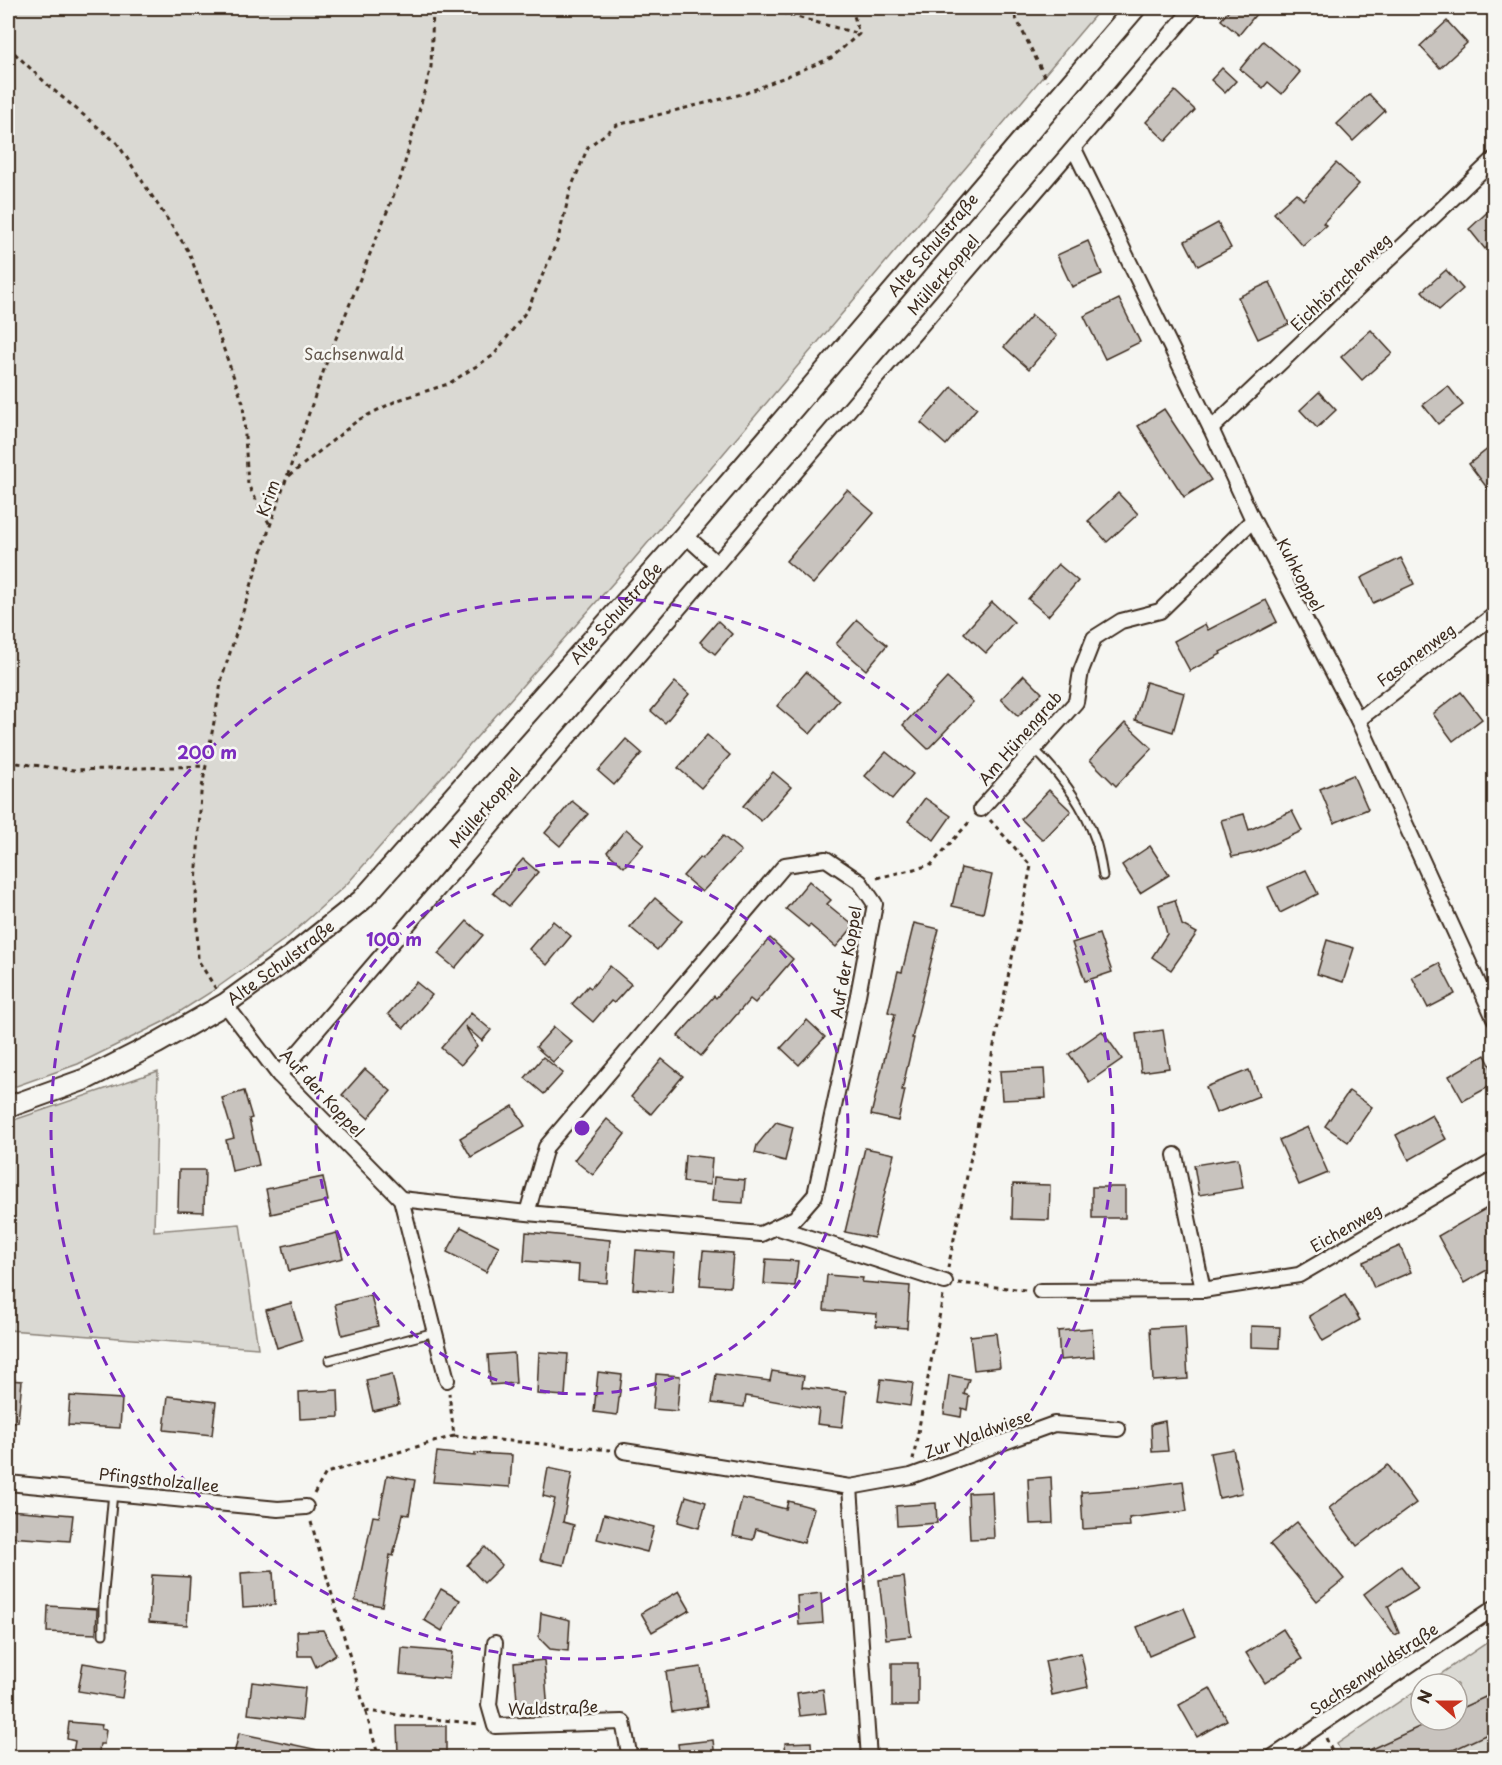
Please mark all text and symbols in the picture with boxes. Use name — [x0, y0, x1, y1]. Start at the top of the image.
street label: Alte Schulstraße — [881, 187, 983, 301]
street label: Eichhörnchenweg — [1284, 227, 1396, 336]
street label: Müllerkoppel — [901, 229, 984, 320]
park label: Sachsenwald — [304, 341, 404, 365]
street label: Krim — [249, 476, 285, 519]
street label: Kuhkoppel — [1272, 534, 1330, 615]
street label: Alte Schulstraße — [563, 556, 667, 669]
street label: Fasanenweg — [1371, 617, 1460, 692]
street label: Am Hünengrab — [972, 685, 1067, 790]
text: 200 m — [177, 738, 237, 765]
street label: Müllerkoppel — [443, 762, 526, 853]
street label: Auf der Koppel — [823, 904, 867, 1020]
street label: Alte Schulstraße — [221, 914, 339, 1010]
text: 100 m — [366, 925, 422, 952]
street label: Auf der Koppel — [275, 1043, 370, 1142]
centre of rings — [572, 1118, 592, 1138]
street label: Eichenweg — [1305, 1197, 1386, 1257]
street label: Zur Waldwiese — [920, 1402, 1035, 1464]
street label: Pfingstholzallee — [98, 1461, 221, 1497]
street label: Sachsenwaldstraße — [1305, 1616, 1442, 1720]
north arrow — [1409, 1672, 1469, 1732]
text: N — [1411, 1686, 1438, 1706]
street label: Waldstraße — [507, 1693, 598, 1721]

